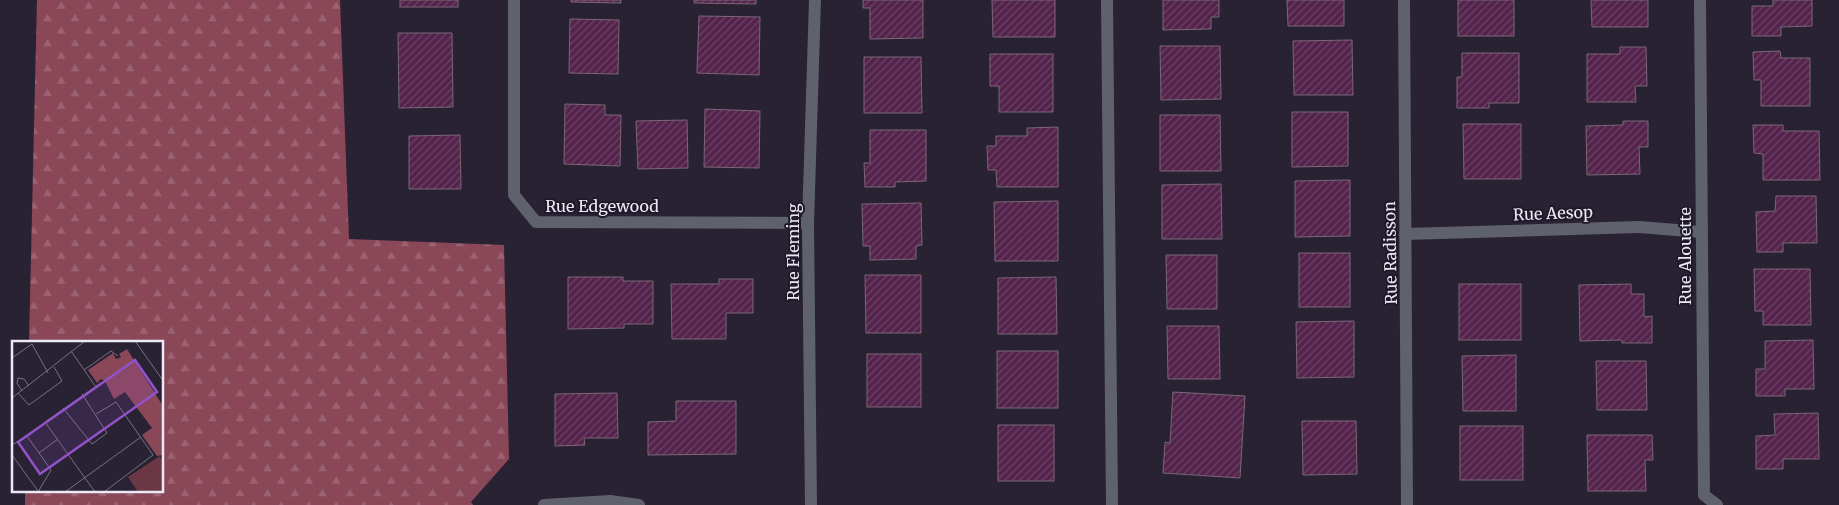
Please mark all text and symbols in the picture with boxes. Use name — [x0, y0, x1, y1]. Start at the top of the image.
street label: Rue Edgewood — [545, 196, 659, 216]
street label: Rue Radisson — [1379, 201, 1401, 305]
street label: Rue Aesop — [1513, 202, 1593, 224]
street label: Rue Fleming — [783, 203, 803, 301]
street label: Rue Alouette — [1675, 207, 1695, 305]
inset map — [12, 341, 164, 492]

